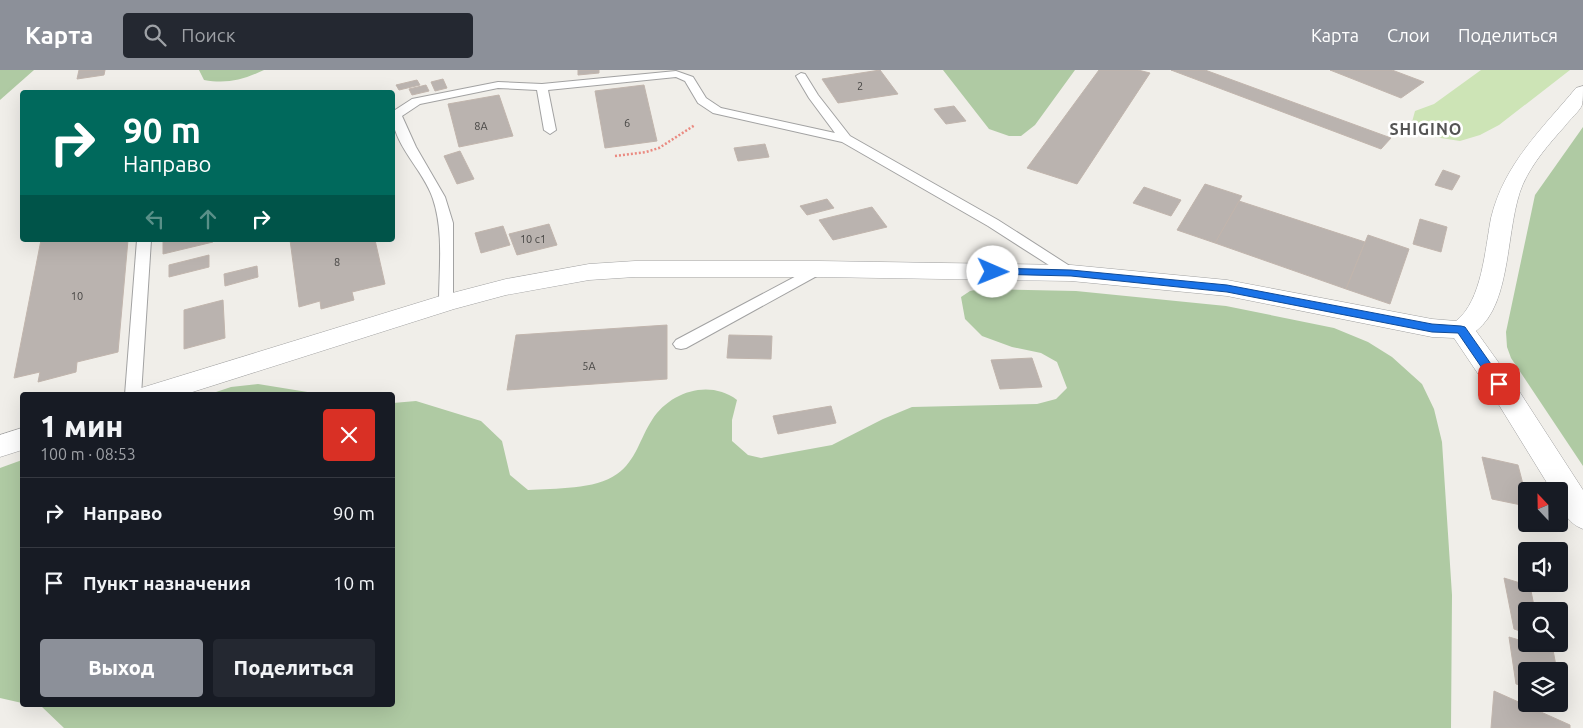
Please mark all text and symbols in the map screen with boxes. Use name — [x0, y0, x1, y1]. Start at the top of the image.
search box — [123, 13, 473, 58]
icon: search — [141, 21, 169, 49]
text: Карта — [25, 22, 93, 49]
text: Поиск — [181, 24, 235, 46]
text: Карта — [1311, 25, 1359, 45]
text: Слои — [1387, 25, 1430, 45]
text: Поделиться — [1458, 25, 1558, 45]
house number: 2 — [857, 80, 863, 92]
icon: right — [40, 110, 105, 175]
text: 90 m — [123, 110, 201, 150]
house number: 6 — [624, 117, 630, 129]
house number: 8А — [474, 120, 489, 132]
district label: SHIGINO — [1390, 120, 1462, 138]
text: Направо — [123, 151, 211, 176]
icon: left — [141, 205, 169, 233]
icon: ahead — [194, 205, 222, 233]
icon: right — [247, 205, 275, 233]
house number: 10 с1 — [520, 233, 546, 245]
position arrow — [966, 245, 1018, 297]
house number: 8 — [334, 256, 340, 268]
house number: 10 — [71, 290, 83, 302]
house number: 5А — [582, 360, 597, 372]
pin — [1478, 363, 1520, 405]
icon: arrive — [1485, 370, 1513, 398]
text: 1 мин — [40, 409, 123, 443]
button: close — [323, 409, 375, 461]
text: 100 m · 08:53 — [40, 445, 136, 463]
north arrow — [1518, 482, 1568, 532]
map controls — [1518, 482, 1568, 712]
icon: right — [40, 499, 68, 527]
text: Направо — [83, 502, 163, 524]
text: 90 m — [333, 502, 375, 524]
button: sound — [1518, 542, 1568, 592]
icon: arrive — [40, 569, 68, 597]
text: Пункт назначения — [83, 572, 251, 594]
text: 10 m — [333, 572, 375, 594]
button: search — [1518, 602, 1568, 652]
button: Выход — [40, 639, 203, 697]
button: Поделиться — [213, 639, 375, 697]
button: layers — [1518, 662, 1568, 712]

